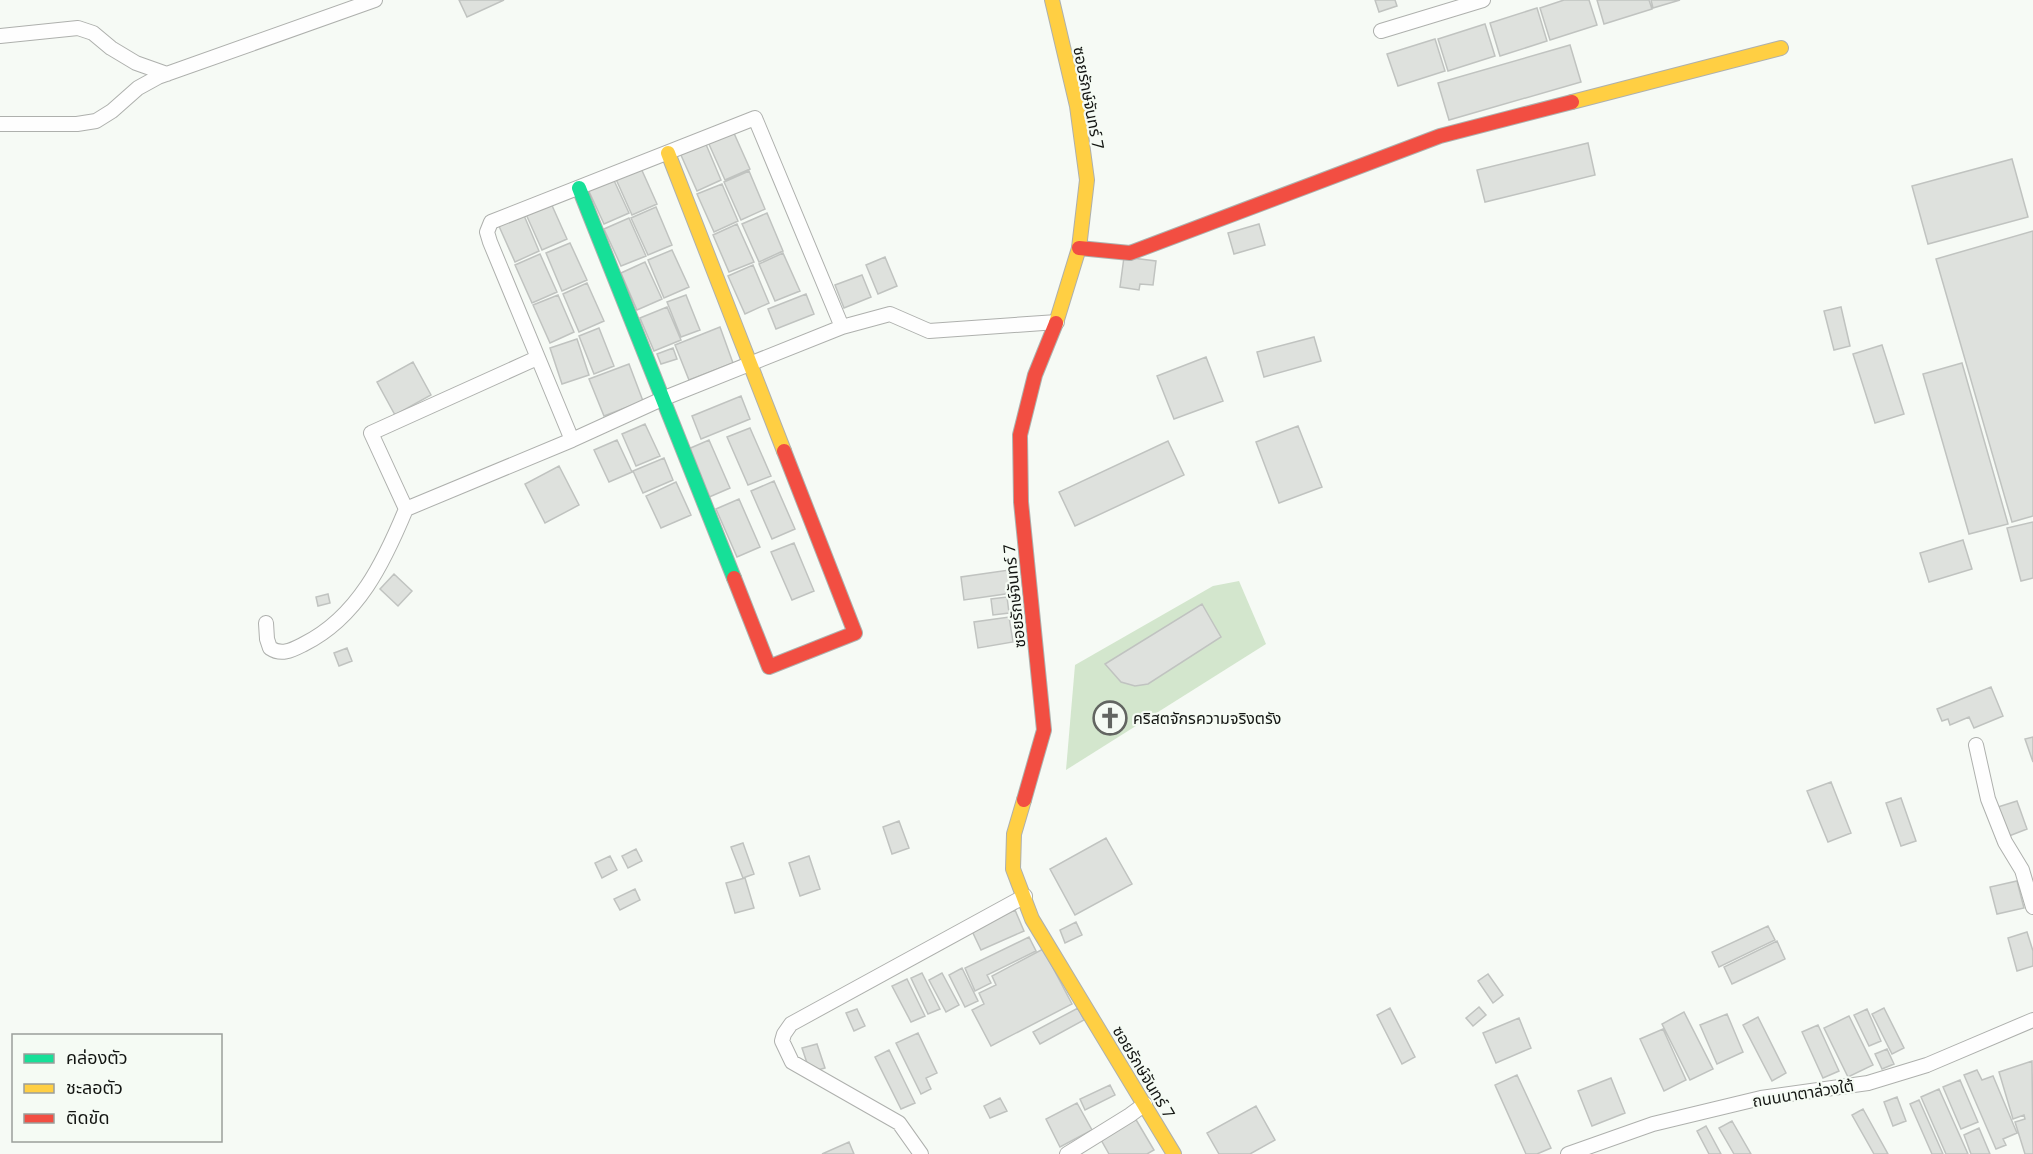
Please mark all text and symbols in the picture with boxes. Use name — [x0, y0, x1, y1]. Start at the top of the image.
street label: ซอยรักษ์จันทร์ 7 — [1070, 45, 1109, 151]
street label: ซอยรักษ์จันทร์ 7 — [999, 543, 1028, 649]
church icon: คริสตจักรความจริงตรัง — [1092, 700, 1128, 736]
place label: คริสตจักรความจริงตรัง — [1133, 708, 1281, 727]
street label: ซอยรักษ์จันทร์ 7 — [1109, 1022, 1179, 1121]
legend — [12, 1034, 222, 1142]
text: คล่องตัว — [66, 1046, 128, 1068]
street label: ถนนนาตาล่วงใต้ — [1751, 1075, 1855, 1110]
text: ชะลอตัว — [66, 1076, 123, 1098]
text: ติดขัด — [66, 1106, 109, 1128]

